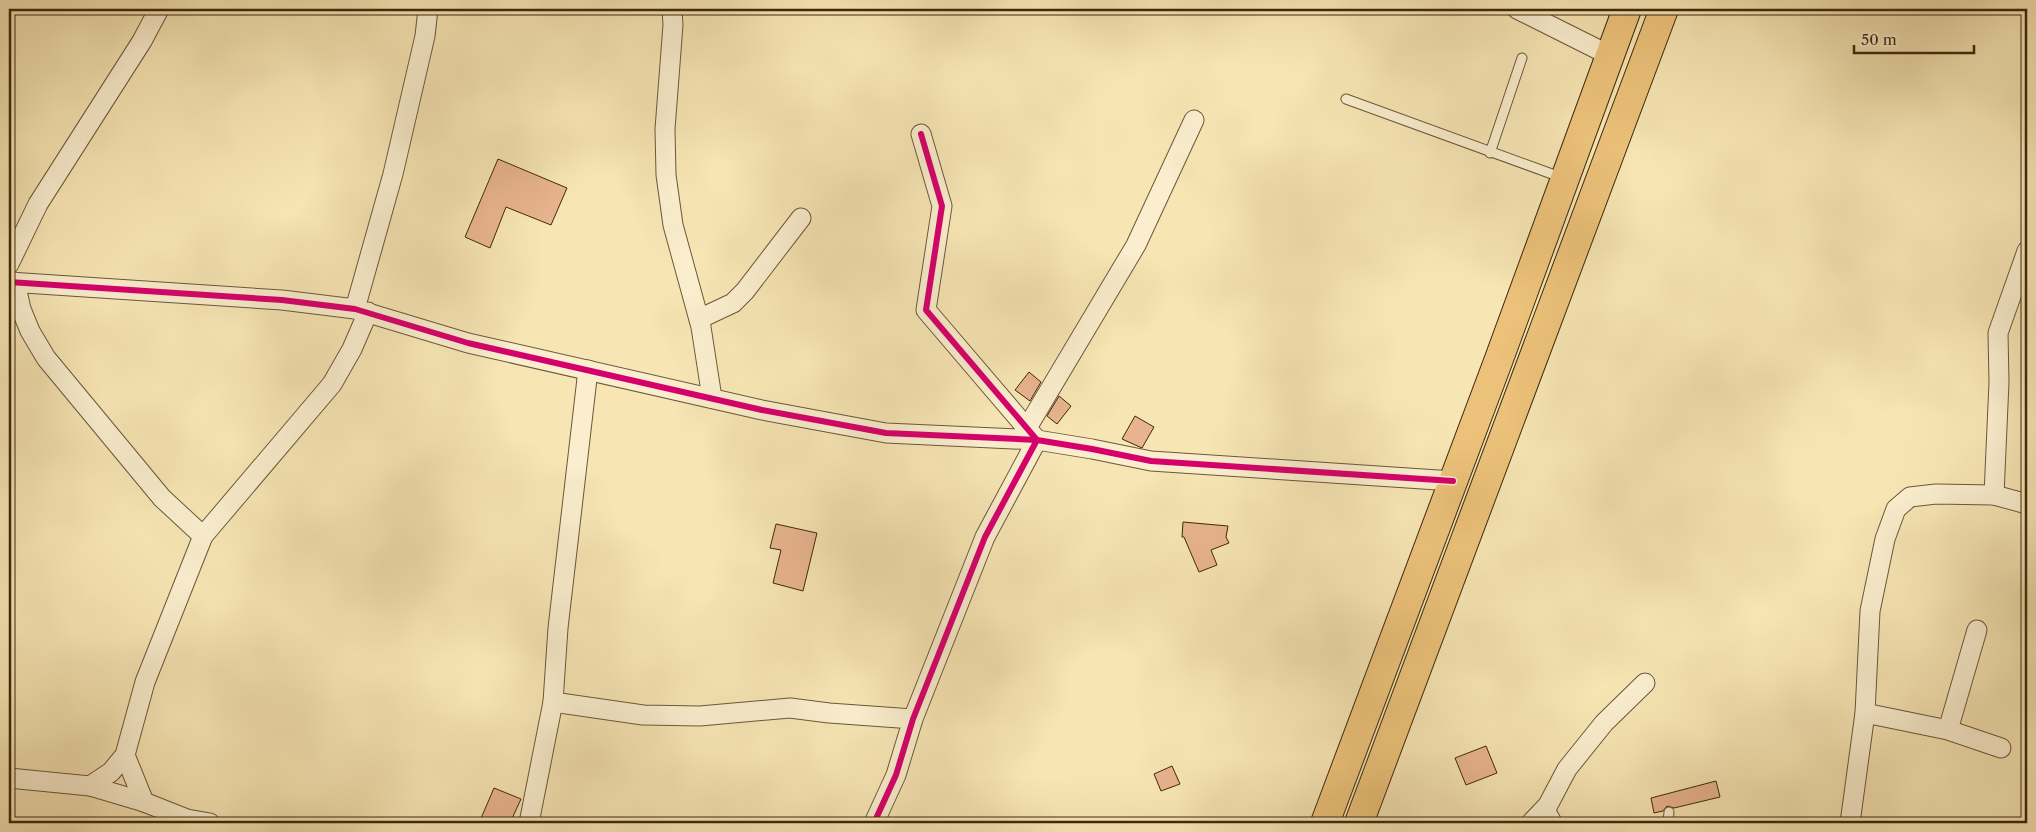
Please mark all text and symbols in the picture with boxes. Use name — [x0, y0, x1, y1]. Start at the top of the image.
scale bar — [1854, 22, 1974, 54]
text: 50 m — [1861, 30, 1897, 49]

